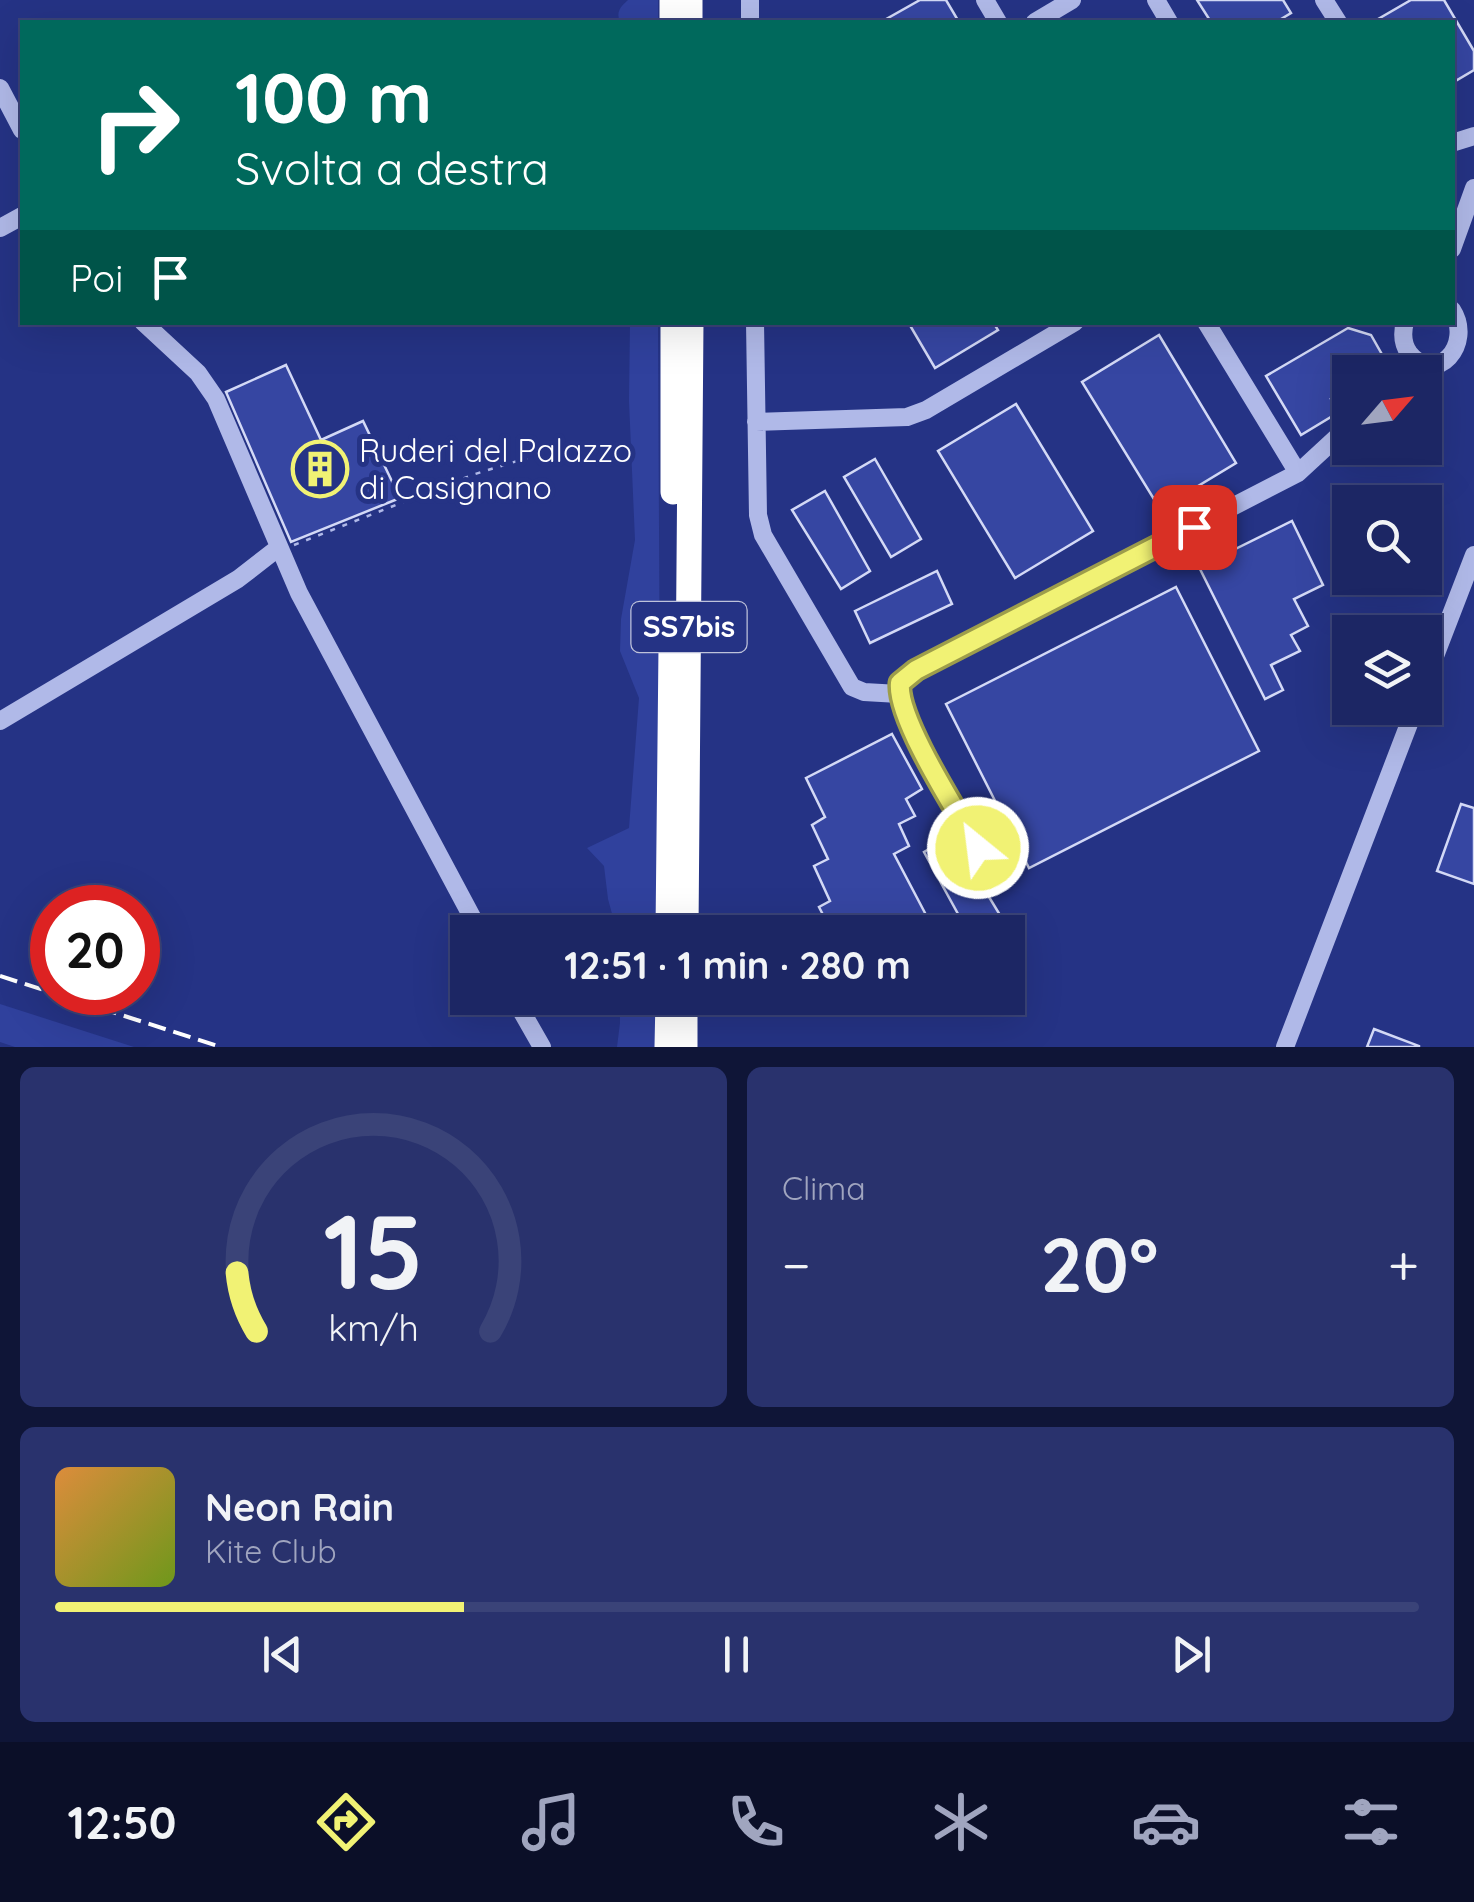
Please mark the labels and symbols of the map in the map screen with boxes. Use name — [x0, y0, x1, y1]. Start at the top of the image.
north arrow — [1332, 355, 1442, 465]
place label: Ruderi del Palazzo di Casignano — [359, 430, 632, 507]
building icon: Ruderi del Palazzo di Casignano — [290, 439, 350, 499]
pin — [1152, 485, 1237, 570]
road number: SS7bis — [632, 602, 746, 652]
position arrow — [926, 796, 1030, 900]
speed limit sign: 20 — [30, 885, 160, 1015]

